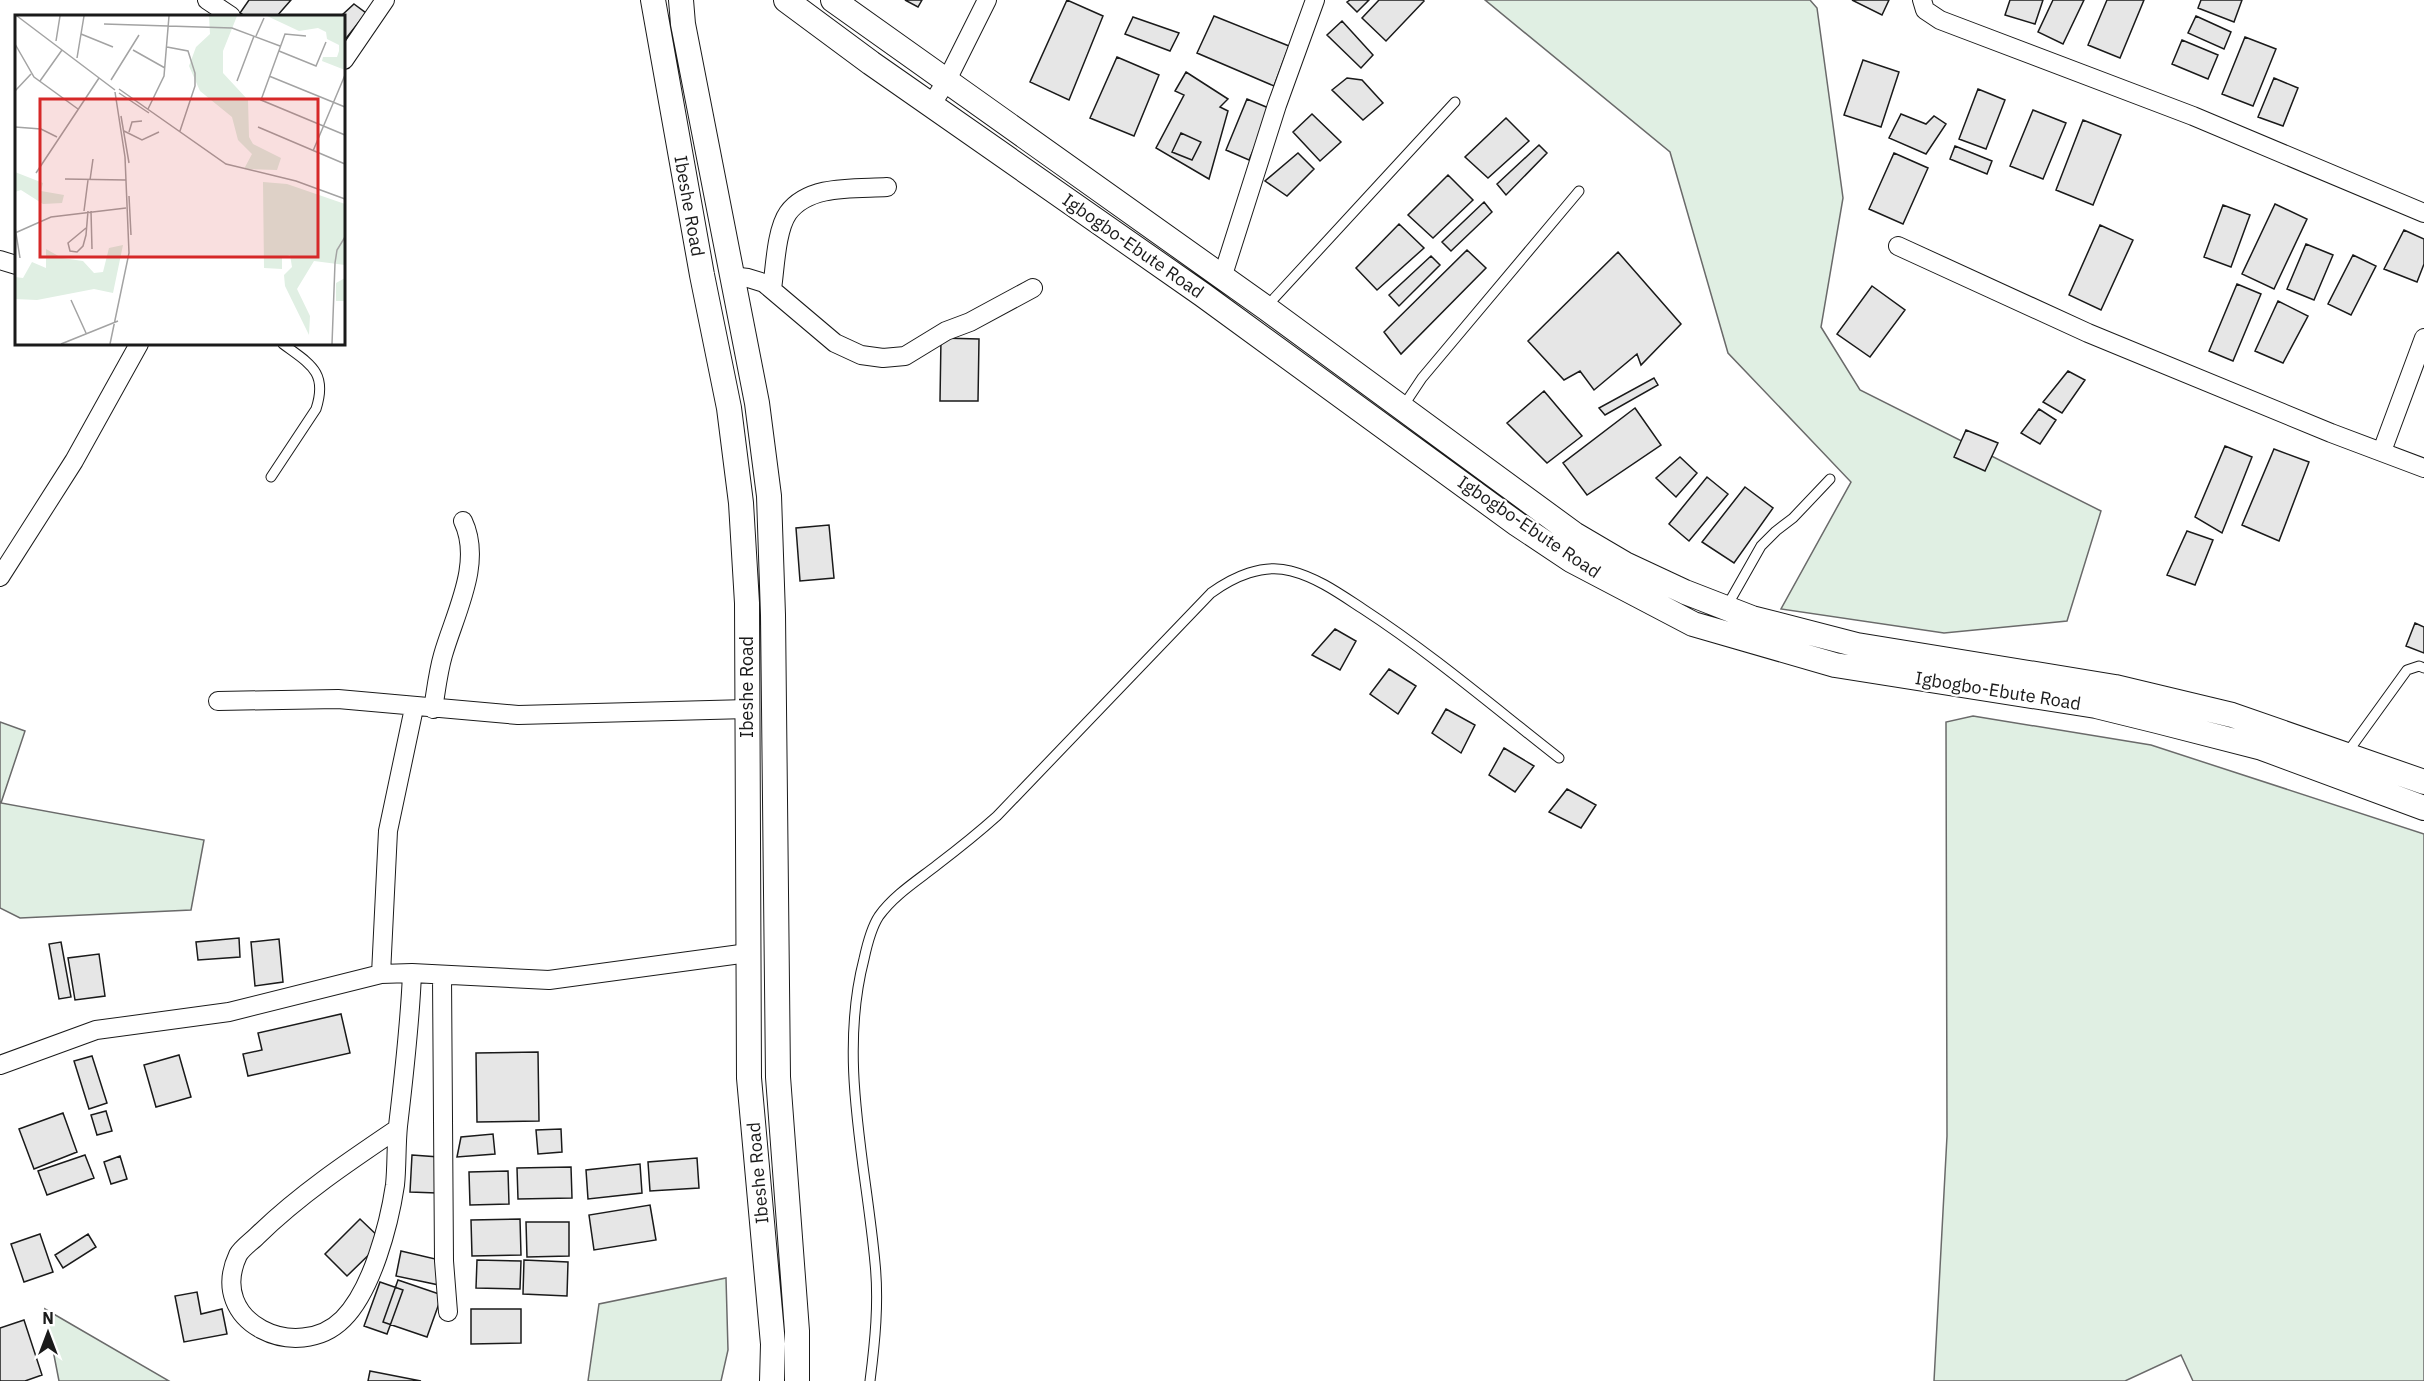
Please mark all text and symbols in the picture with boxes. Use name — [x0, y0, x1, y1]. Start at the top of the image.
inset map — [15, 15, 345, 345]
street label: Ibeshe Road — [669, 154, 710, 258]
street label: Igbogbo-Ebute Road — [1058, 188, 1208, 303]
street label: Igbogbo-Ebute Road — [1453, 470, 1605, 583]
street label: Ibeshe Road — [735, 636, 758, 738]
street label: Igbogbo-Ebute Road — [1914, 666, 2083, 715]
street label: Ibeshe Road — [742, 1121, 773, 1225]
north arrow — [18, 1303, 78, 1363]
text: N — [42, 1308, 54, 1328]

